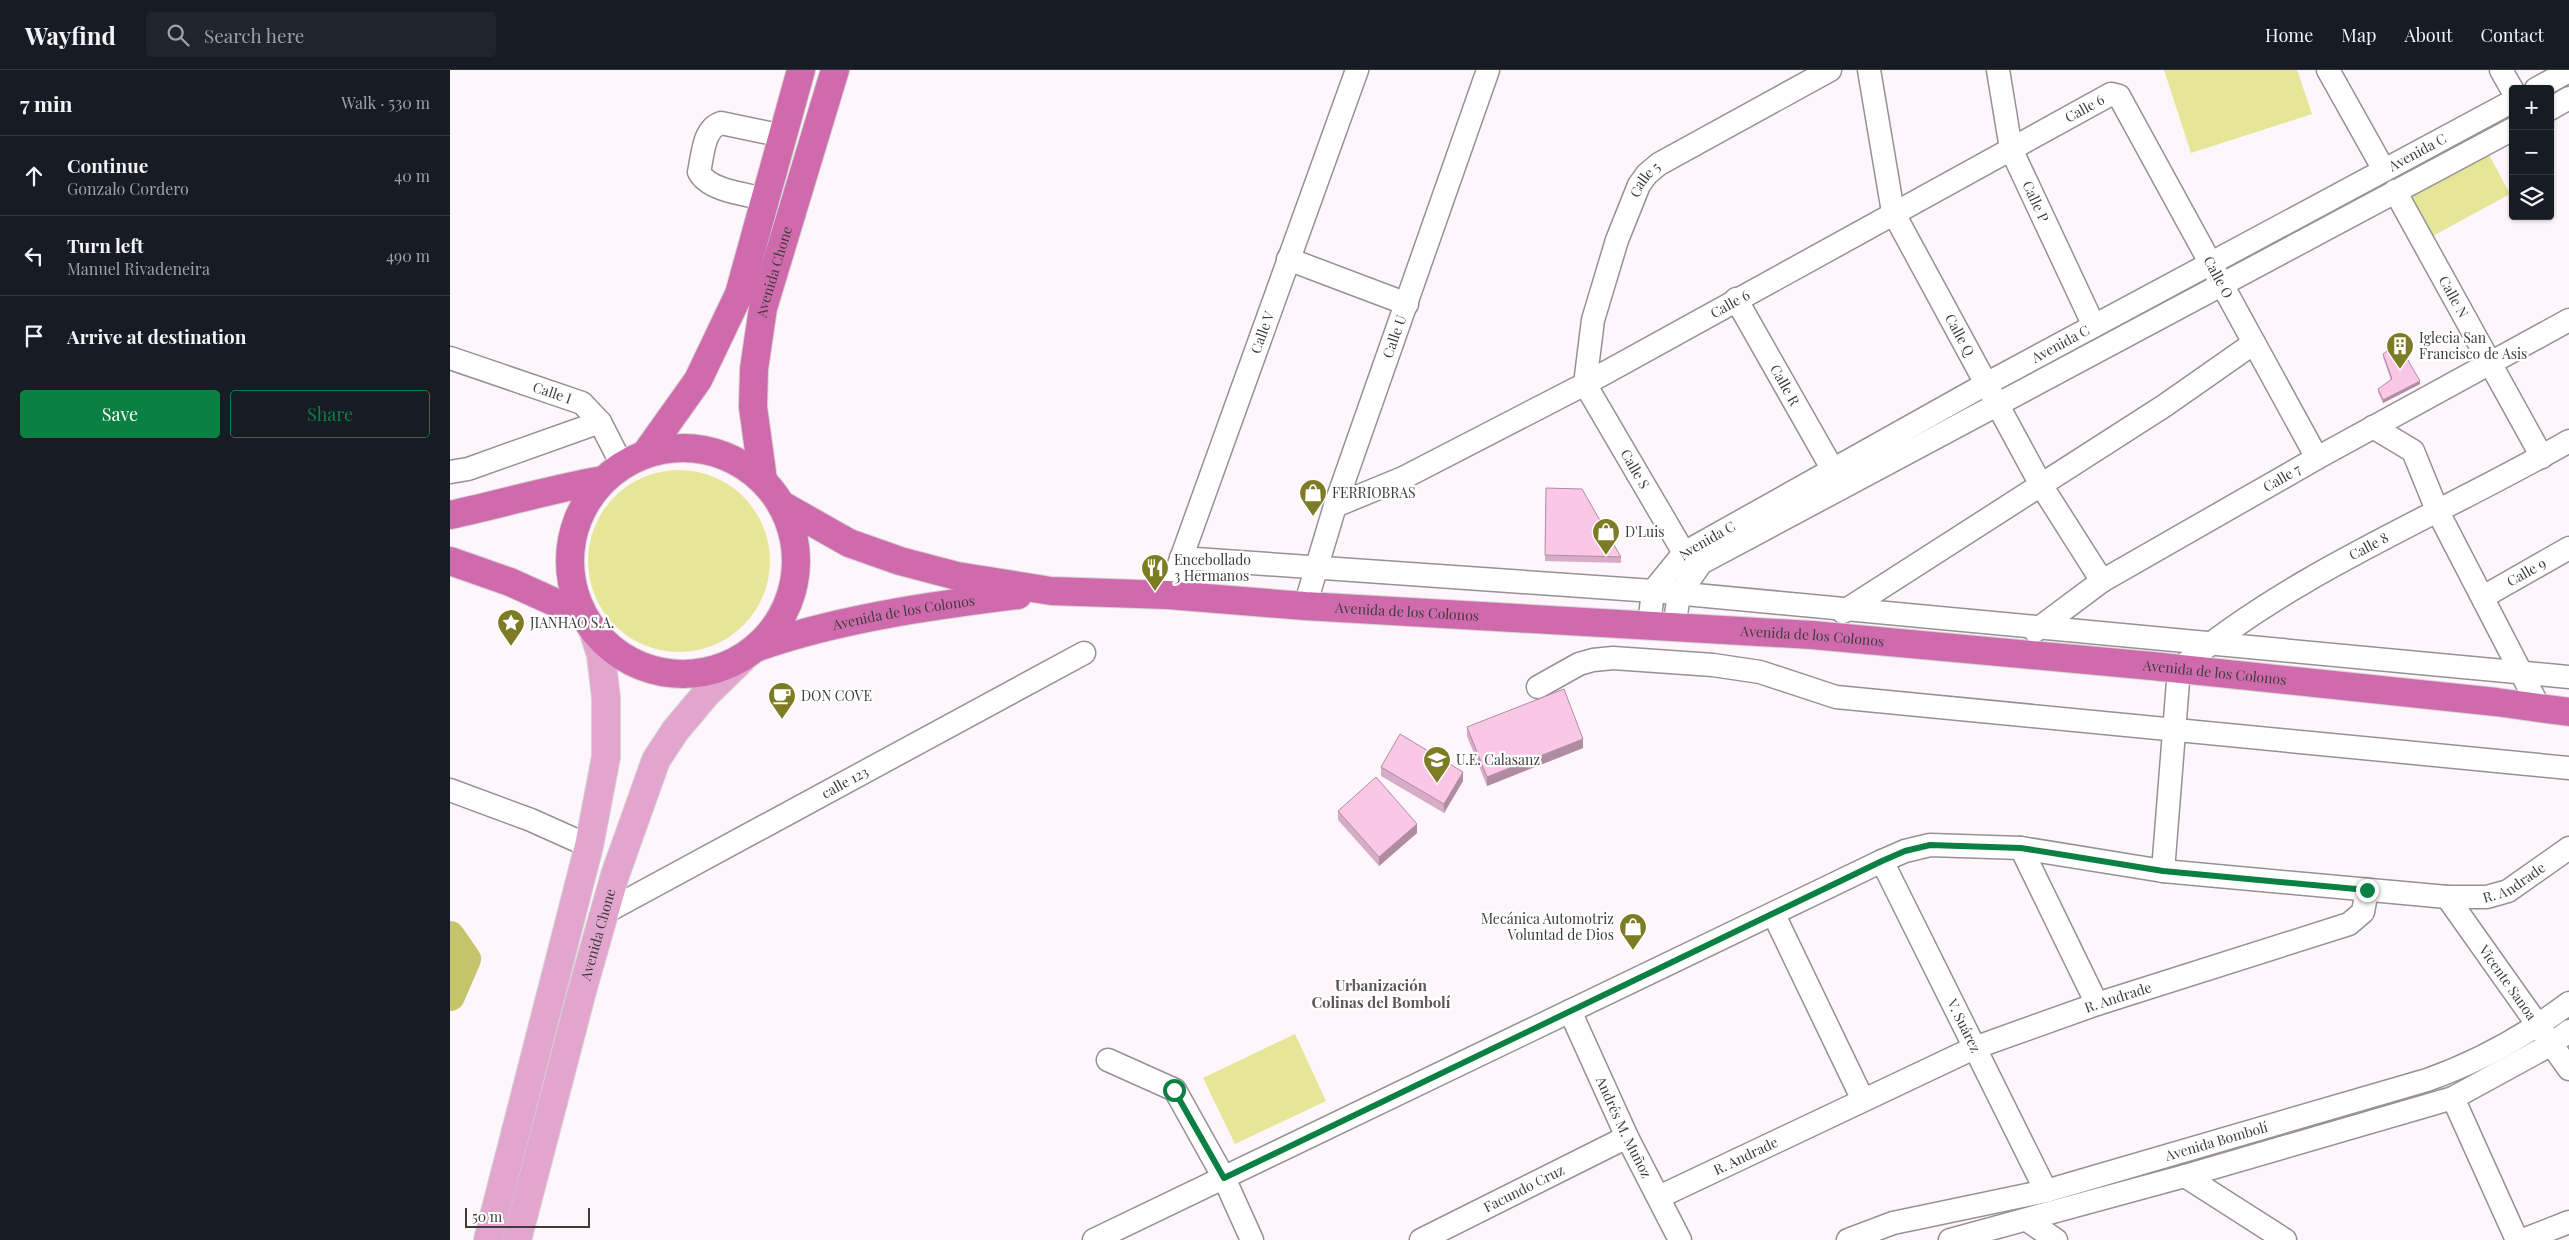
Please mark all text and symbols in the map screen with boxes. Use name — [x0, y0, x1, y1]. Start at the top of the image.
search box — [146, 12, 496, 57]
text: Wayfind — [25, 19, 116, 51]
icon: search — [164, 21, 192, 49]
text: Search here — [204, 22, 304, 48]
text: Home — [2265, 23, 2313, 47]
text: Map — [2341, 23, 2376, 47]
text: About — [2404, 23, 2453, 47]
text: Contact — [2481, 23, 2544, 47]
map controls — [2509, 85, 2554, 220]
button: + — [2509, 85, 2554, 130]
text: 7 min — [20, 89, 73, 117]
street label: Calle 6 — [2061, 90, 2108, 127]
text: Walk · 530 m — [341, 92, 430, 113]
street label: Avenida C — [2384, 129, 2449, 176]
button: − — [2509, 130, 2554, 175]
text: Continue — [67, 152, 148, 178]
street label: Calle 5 — [1625, 157, 1664, 200]
icon: ahead — [20, 162, 48, 190]
text: 40 m — [394, 165, 430, 186]
button: layers — [2509, 175, 2554, 220]
text: Gonzalo Cordero — [67, 178, 189, 199]
street label: Calle P — [2018, 178, 2054, 225]
street label: Avenida Chone — [752, 224, 796, 320]
text: Turn left — [67, 232, 144, 258]
icon: left — [20, 242, 48, 270]
text: 490 m — [386, 245, 430, 266]
street label: Calle O — [2199, 253, 2238, 302]
text: Manuel Rivadeneira — [67, 258, 210, 279]
street label: Calle N — [2435, 272, 2473, 321]
street label: Calle 6 — [1707, 285, 1753, 322]
street label: Calle V — [1246, 309, 1278, 356]
street label: Calle Q — [1941, 310, 1980, 360]
street label: Calle U — [1378, 312, 1411, 361]
street label: Avenida C — [2027, 320, 2093, 367]
icon: arrive — [20, 322, 48, 350]
text: Arrive at destination — [67, 323, 247, 349]
place label: Iglecia San Francisco de Asis — [2419, 328, 2527, 363]
building icon: Iglecia San Francisco de Asis — [2385, 331, 2415, 370]
street label: Calle R — [1766, 361, 1805, 410]
street label: Calle I — [530, 377, 575, 408]
button: Save — [20, 390, 220, 438]
button: Share — [230, 390, 430, 438]
street label: Calle S — [1617, 446, 1654, 492]
street label: Calle 7 — [2259, 459, 2304, 496]
shop icon: FERRIOBRAS — [1298, 478, 1328, 517]
place label: FERRIOBRAS — [1332, 483, 1416, 502]
street label: Avenida C — [1672, 516, 1738, 564]
shop icon: D'Luis — [1591, 517, 1621, 556]
place label: D'Luis — [1625, 522, 1665, 541]
street label: Calle 8 — [2345, 528, 2392, 564]
place label: Encebollado 3 Hermanos — [1174, 550, 1251, 585]
restaurant icon: Encebollado 3 Hermanos — [1140, 553, 1170, 592]
street label: Calle 9 — [2503, 553, 2549, 591]
street label: Avenida de los Colonos — [830, 591, 976, 634]
street label: Avenida de los Colonos — [1334, 598, 1480, 625]
place icon: JIANHAO S.A. — [496, 608, 526, 647]
place label: JIANHAO S.A. — [529, 613, 614, 632]
street label: Avenida de los Colonos — [1739, 621, 1885, 651]
street label: Avenida de los Colonos — [2141, 655, 2287, 689]
cafe icon: DON COVE — [767, 681, 797, 720]
place label: DON COVE — [801, 686, 872, 705]
school or university icon: U.E. Calasanz — [1422, 745, 1452, 784]
place label: U.E. Calasanz — [1456, 750, 1540, 769]
street label: calle 123 — [818, 762, 871, 802]
street label: R. Andrade — [2480, 858, 2549, 907]
route end — [2356, 879, 2379, 902]
street label: Avenida Chone — [575, 886, 620, 983]
place label: Mecánica Automotriz Voluntad de Dios — [1481, 909, 1614, 944]
shop icon: Mecánica Automotriz Voluntad de Dios — [1618, 912, 1648, 951]
street label: Vicente Sanoa — [2474, 940, 2541, 1024]
district label: Urbanización Colinas del Bombolí — [1311, 975, 1451, 1012]
street label: R. Andrade — [2082, 977, 2154, 1017]
street label: V. Suárez — [1943, 995, 1986, 1056]
street label: Andrés M. Muñoz — [1591, 1072, 1657, 1181]
route start — [1163, 1079, 1186, 1102]
street label: Avenida Bombolí — [2162, 1117, 2270, 1165]
street label: R. Andrade — [1710, 1132, 1781, 1179]
street label: Facundo Cruz — [1480, 1160, 1568, 1216]
scale bar — [465, 1205, 590, 1228]
text: 50 m — [472, 1207, 502, 1226]

